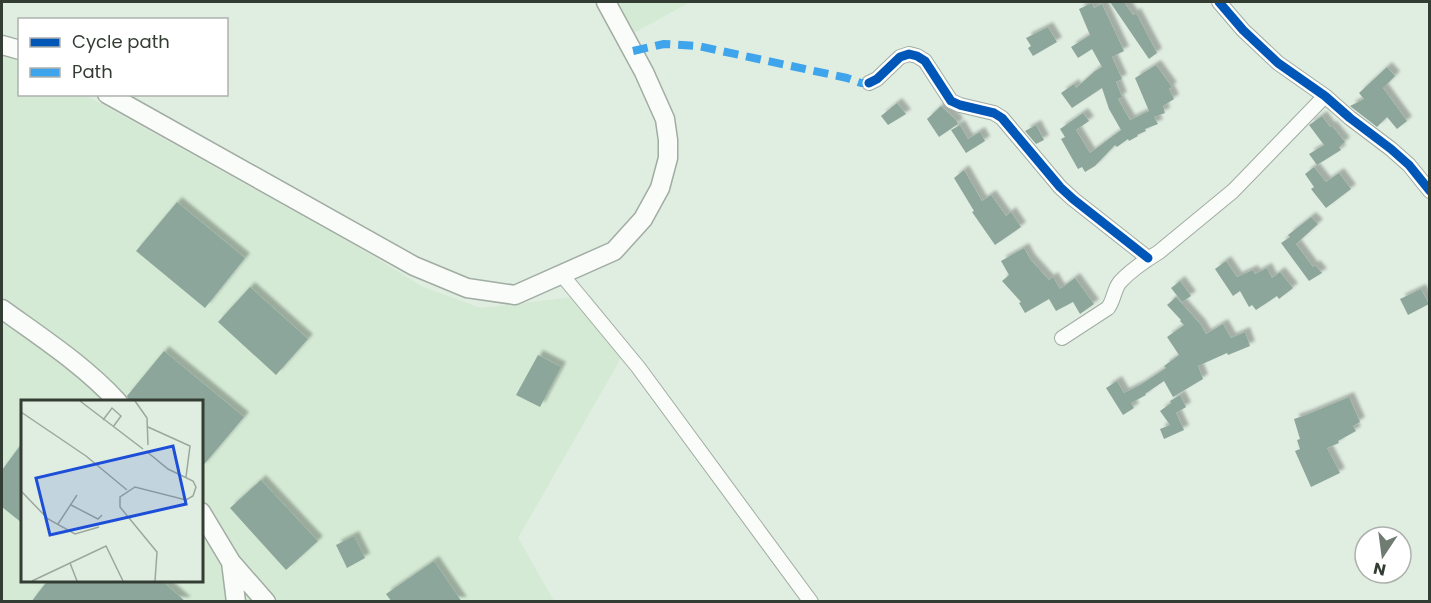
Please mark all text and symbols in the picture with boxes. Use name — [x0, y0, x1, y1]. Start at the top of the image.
legend — [18, 18, 228, 96]
text: Cycle path — [72, 29, 170, 54]
text: Path — [72, 59, 113, 84]
inset map — [21, 400, 202, 582]
north arrow — [1353, 525, 1413, 585]
text: N — [1371, 557, 1388, 582]

